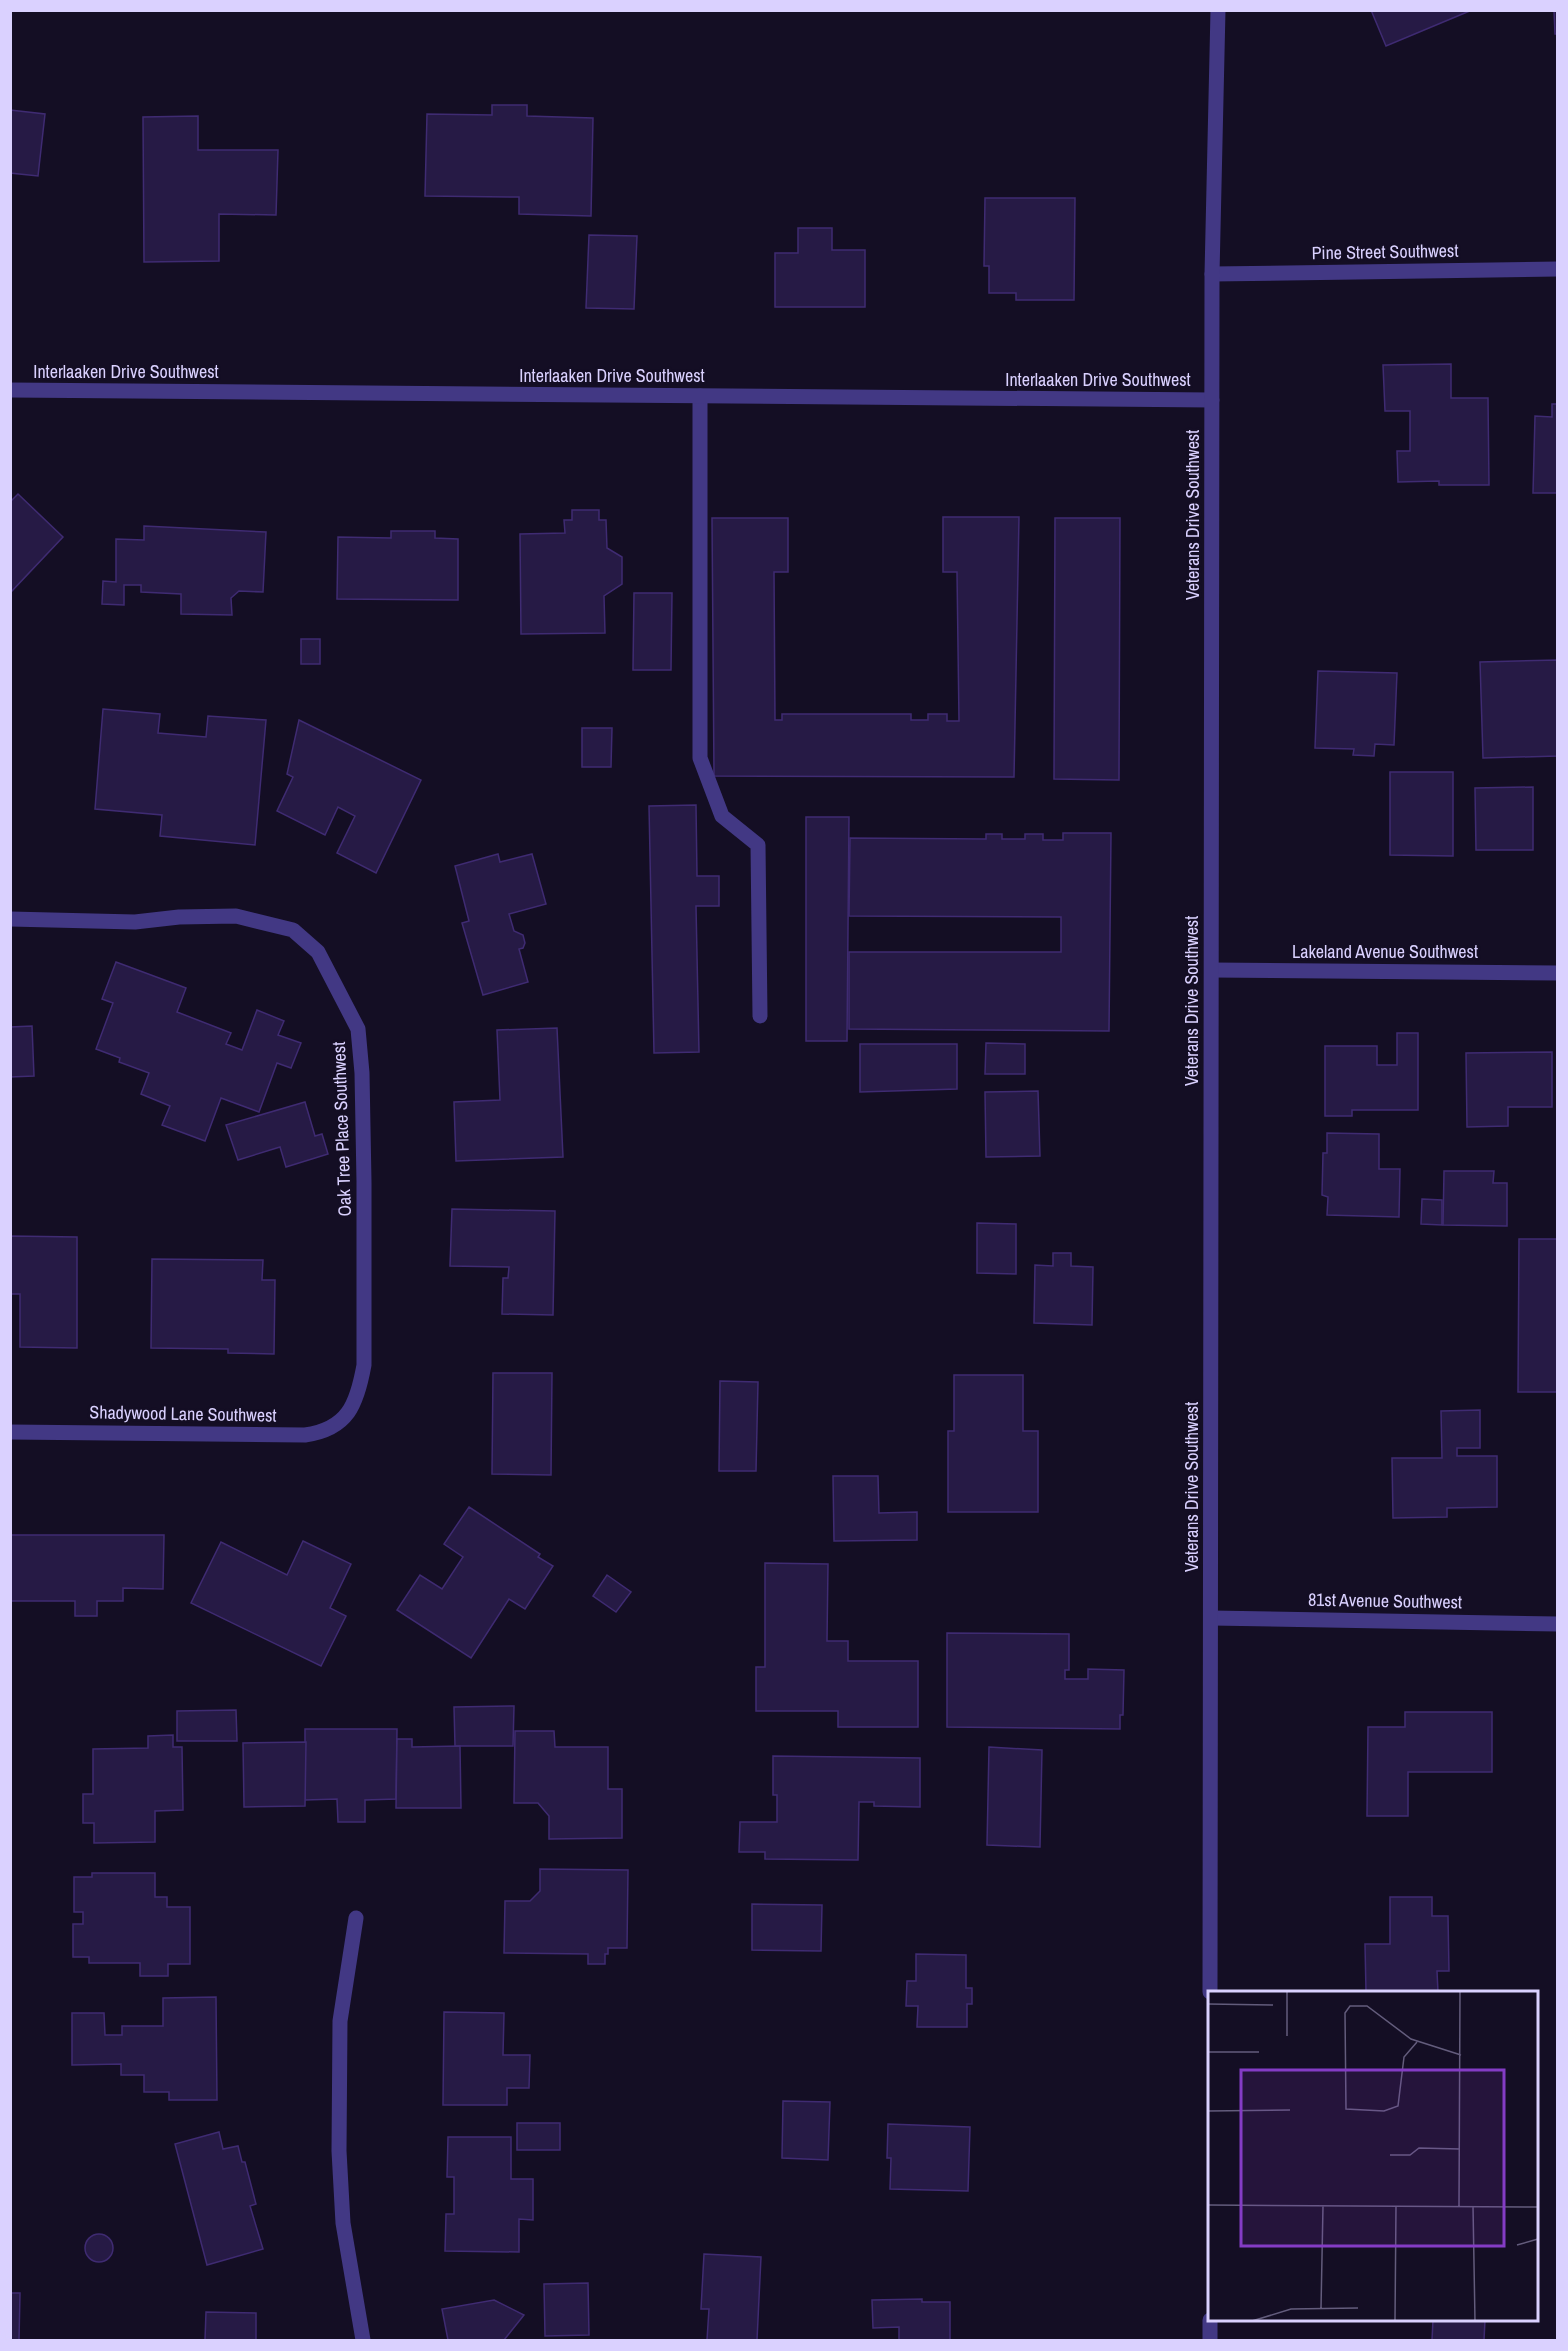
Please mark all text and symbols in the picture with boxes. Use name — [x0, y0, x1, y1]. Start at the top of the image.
street label: Pine Street Southwest — [1311, 238, 1459, 265]
street label: Interlaaken Drive Southwest — [33, 359, 219, 384]
street label: Interlaaken Drive Southwest — [519, 363, 705, 388]
street label: Interlaaken Drive Southwest — [1005, 367, 1191, 392]
street label: Veterans Drive Southwest — [1180, 430, 1205, 600]
street label: Veterans Drive Southwest — [1179, 916, 1204, 1086]
street label: Lakeland Avenue Southwest — [1292, 939, 1478, 964]
street label: Oak Tree Place Southwest — [326, 1041, 357, 1217]
street label: Shadywood Lane Southwest — [89, 1399, 277, 1428]
street label: Veterans Drive Southwest — [1179, 1402, 1204, 1572]
street label: 81st Avenue Southwest — [1308, 1587, 1462, 1614]
inset map — [1208, 1991, 1538, 2321]

